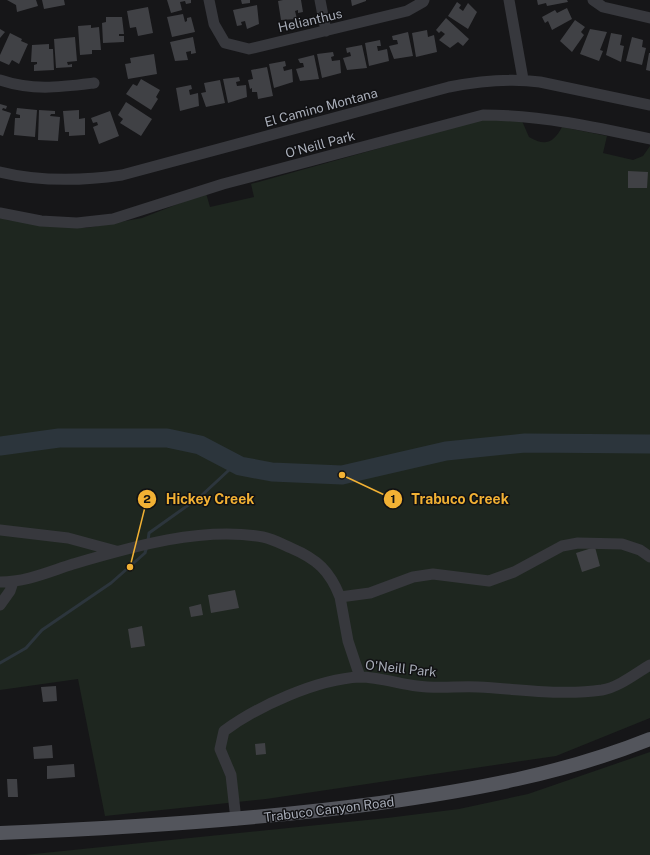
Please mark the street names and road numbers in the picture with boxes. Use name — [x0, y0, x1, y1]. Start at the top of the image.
street label: Helianthus — [277, 6, 344, 35]
street label: El Camino Montana — [263, 85, 379, 130]
street label: O'Neill Park — [284, 128, 357, 161]
street label: O'Neill Park — [365, 657, 437, 680]
street label: Trabuco Canyon Road — [263, 794, 395, 825]

